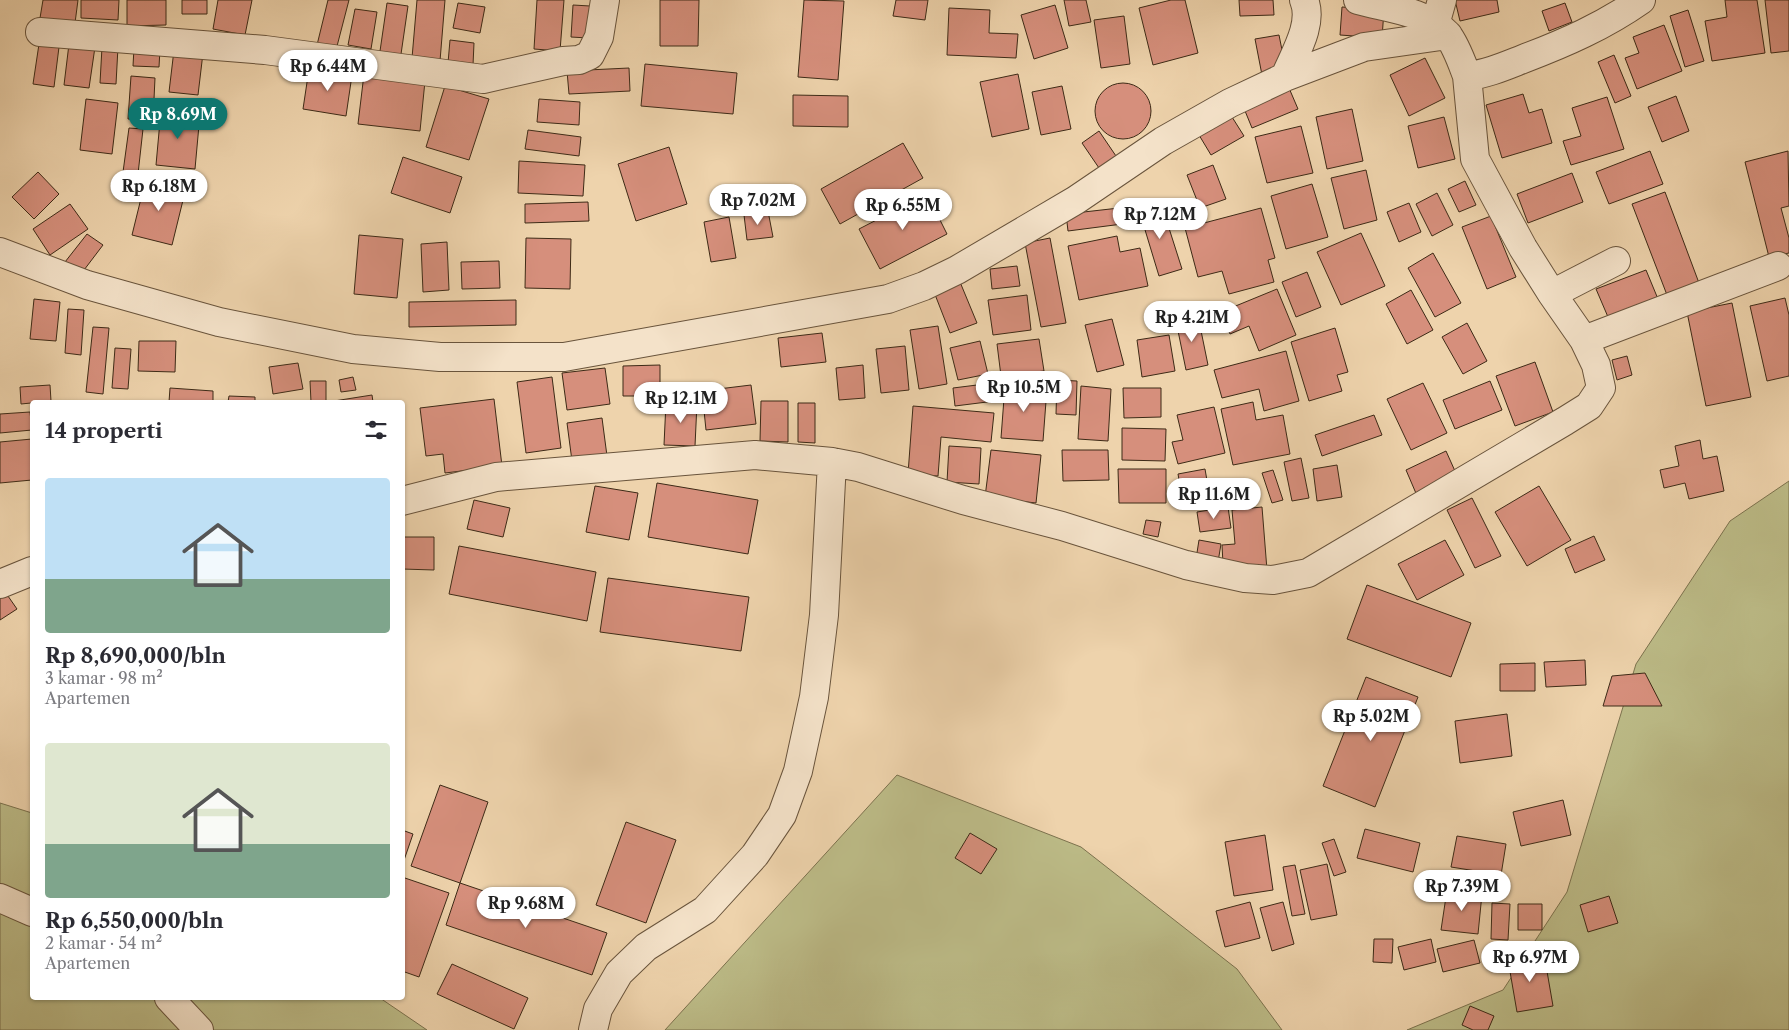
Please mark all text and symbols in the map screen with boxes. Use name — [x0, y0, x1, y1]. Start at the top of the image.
pin: Rp 6.44M — [276, 49, 380, 92]
text: Rp 6.44M — [290, 56, 366, 76]
pin: Rp 8.69M — [126, 98, 230, 140]
text: Rp 8.69M — [139, 104, 217, 124]
pin: Rp 6.18M — [107, 170, 211, 212]
text: Rp 6.18M — [121, 176, 197, 196]
pin: Rp 7.02M — [706, 184, 810, 226]
pin: Rp 6.55M — [851, 188, 955, 231]
text: Rp 7.02M — [720, 190, 796, 210]
text: Rp 6.55M — [865, 195, 941, 215]
pin: Rp 7.12M — [1108, 198, 1212, 240]
text: Rp 7.12M — [1124, 204, 1196, 224]
pin: Rp 4.21M — [1140, 300, 1244, 343]
text: Rp 4.21M — [1155, 307, 1229, 327]
pin: Rp 10.5M — [972, 370, 1076, 413]
text: Rp 10.5M — [987, 377, 1061, 397]
pin: Rp 12.1M — [629, 382, 733, 424]
text: Rp 12.1M — [645, 388, 717, 408]
icon: filters — [362, 416, 390, 444]
text: 14 properti — [45, 418, 162, 443]
pin: Rp 11.6M — [1162, 478, 1266, 520]
text: Rp 11.6M — [1178, 484, 1250, 504]
icon: home — [173, 510, 263, 600]
text: Rp 8,690,000/bln — [45, 643, 226, 668]
text: 3 kamar · 98 m² — [45, 668, 163, 688]
text: Apartemen — [45, 688, 130, 708]
pin: Rp 5.02M — [1319, 700, 1423, 742]
text: Rp 5.02M — [1333, 706, 1409, 726]
icon: home — [173, 775, 263, 865]
pin: Rp 7.39M — [1410, 870, 1514, 912]
text: Rp 7.39M — [1425, 876, 1499, 896]
pin: Rp 9.68M — [474, 886, 578, 929]
text: Rp 9.68M — [488, 893, 564, 913]
text: Rp 6,550,000/bln — [45, 908, 224, 933]
text: 2 kamar · 54 m² — [45, 933, 162, 953]
pin: Rp 6.97M — [1478, 940, 1582, 983]
text: Rp 6.97M — [1492, 947, 1568, 967]
text: Apartemen — [45, 953, 130, 973]

